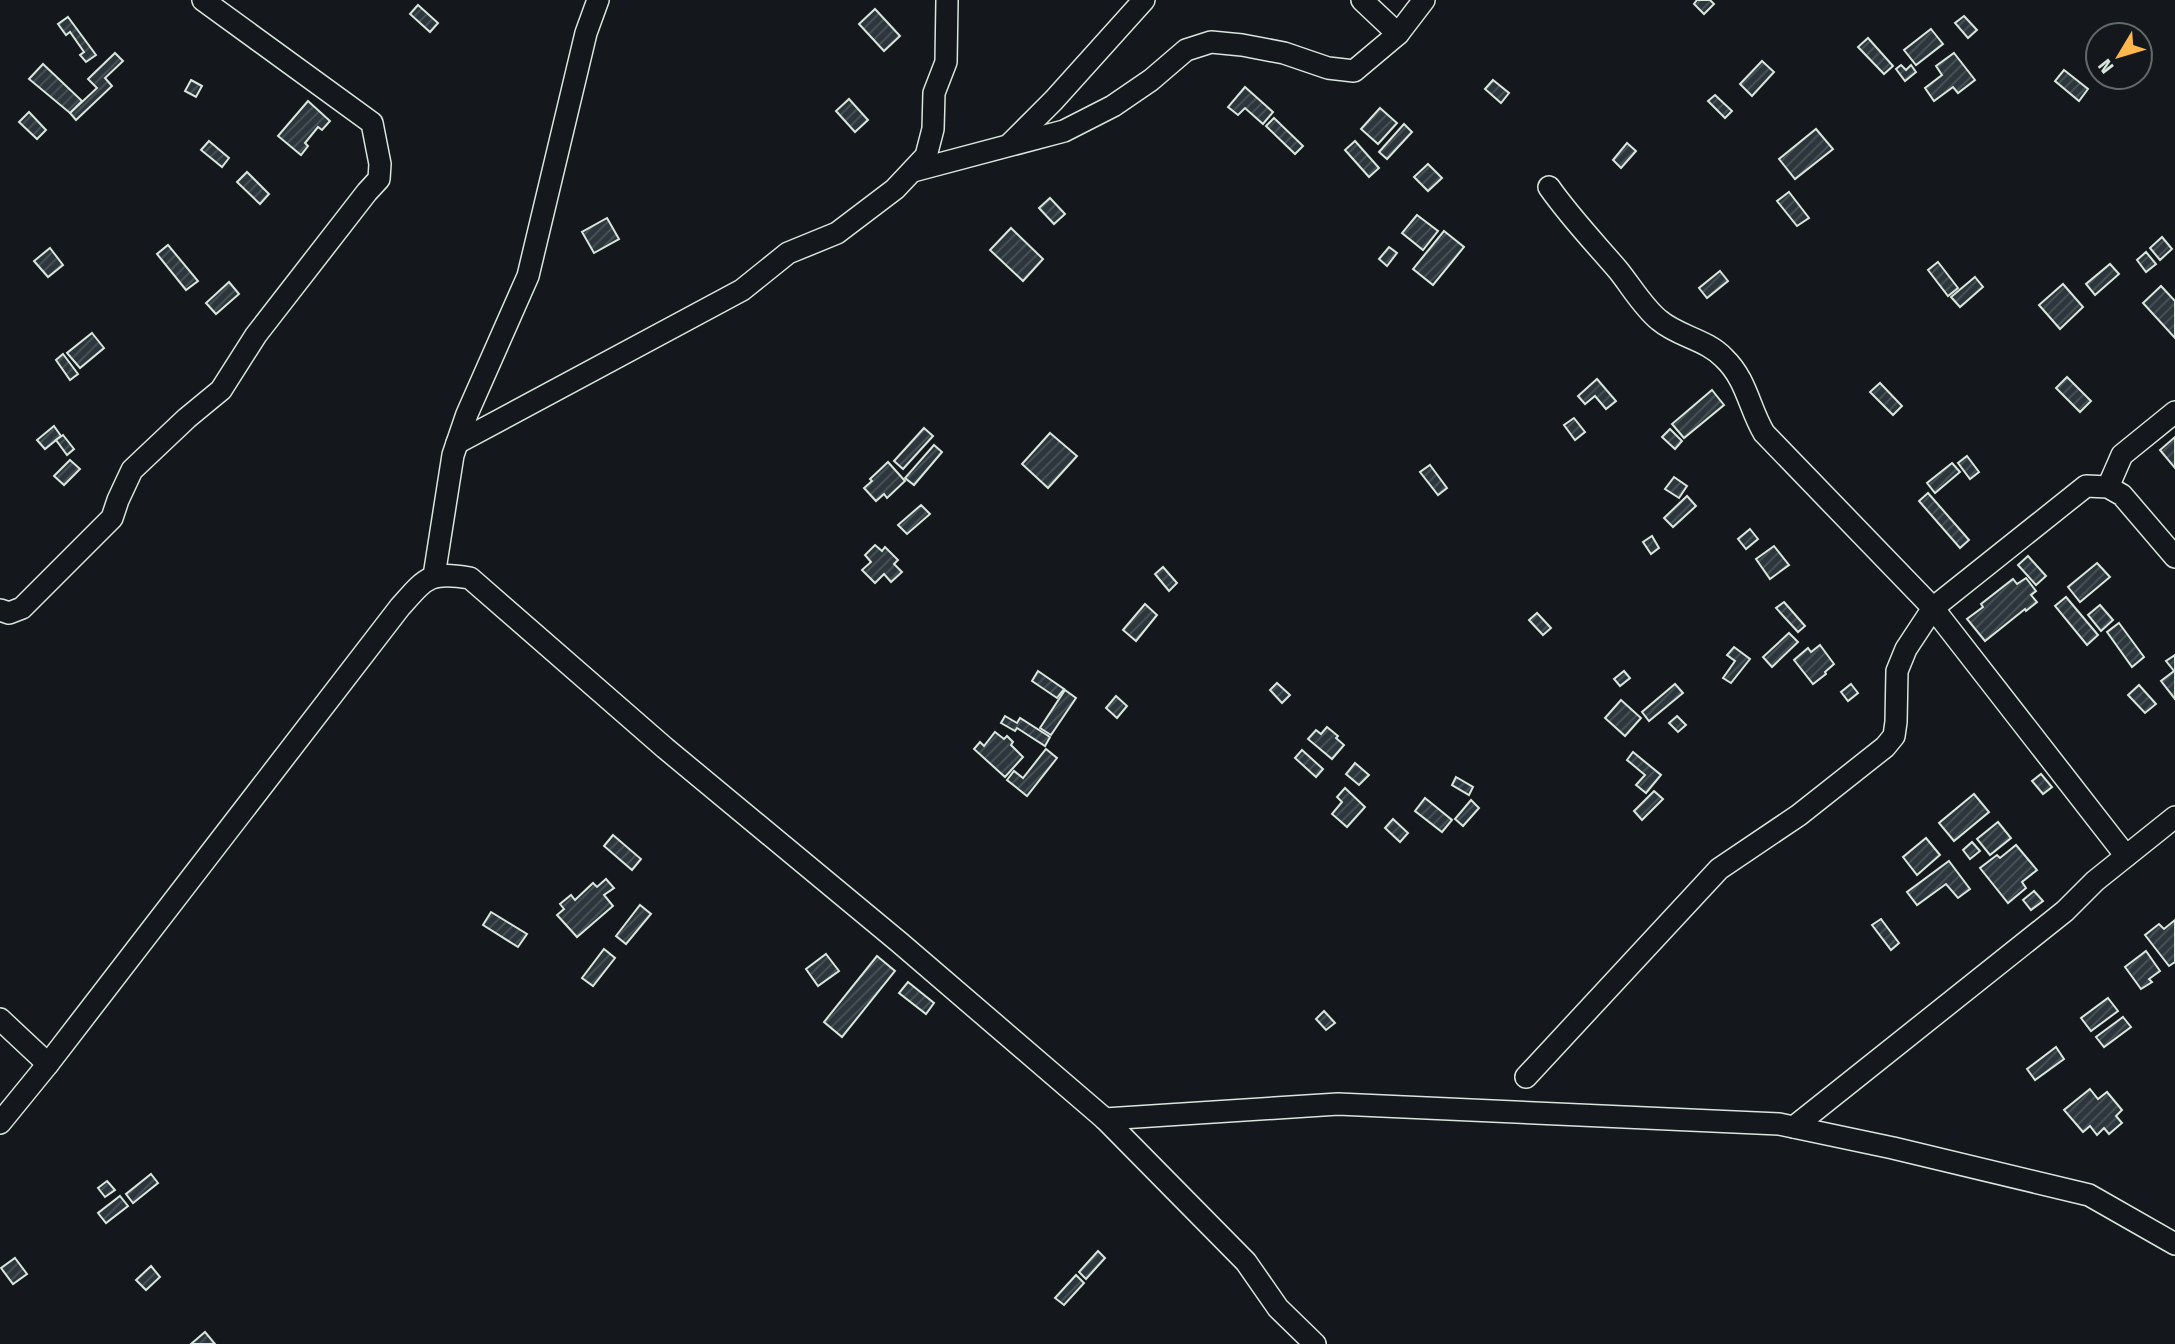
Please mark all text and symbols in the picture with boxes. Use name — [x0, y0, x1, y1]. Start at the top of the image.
north arrow — [2084, 21, 2154, 91]
text: N — [2093, 55, 2119, 78]

